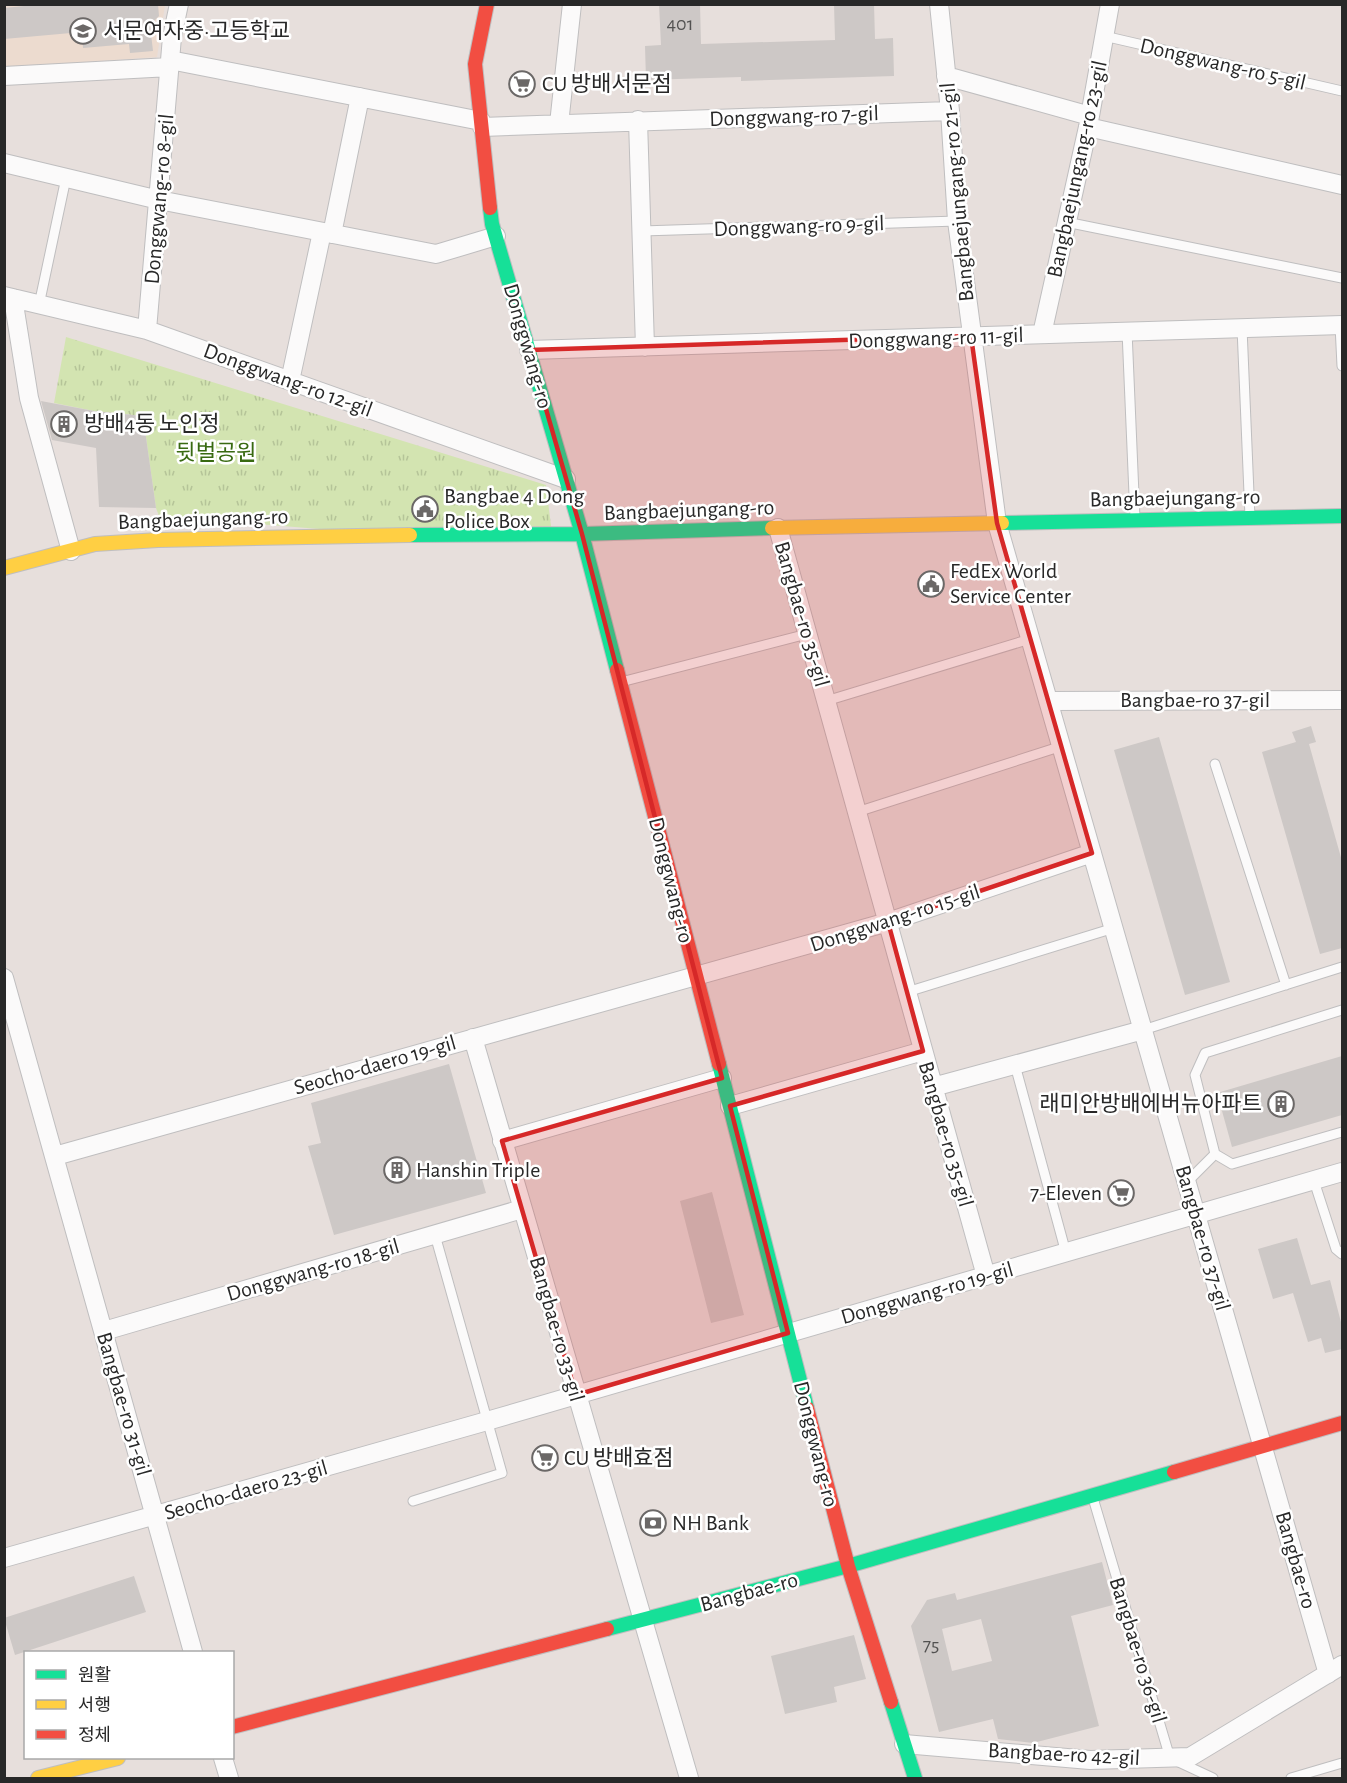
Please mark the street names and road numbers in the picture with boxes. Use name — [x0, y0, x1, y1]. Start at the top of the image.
street label: Donggwang-ro 5-gil — [1138, 34, 1308, 94]
street label: Bangbaejungang-ro 23-gil — [1043, 58, 1111, 280]
street label: Bangbaejungang-ro 21-gil — [936, 81, 978, 303]
street label: Donggwang-ro 7-gil — [709, 102, 879, 130]
street label: Donggwang-ro 8-gil — [141, 113, 177, 285]
street label: Donggwang-ro 9-gil — [713, 212, 885, 240]
street label: Donggwang-ro — [500, 281, 556, 411]
street label: Donggwang-ro 11-gil — [848, 324, 1024, 352]
street label: Donggwang-ro 12-gil — [201, 339, 375, 421]
street label: Bangbaejungang-ro — [1089, 486, 1261, 510]
street label: Bangbaejungang-ro — [603, 496, 775, 524]
street label: Bangbaejungang-ro — [117, 505, 289, 533]
street label: Bangbae-ro 35-gil — [771, 539, 833, 689]
street label: Bangbae-ro 37-gil — [1120, 689, 1270, 711]
street label: Donggwang-ro — [645, 815, 697, 945]
street label: Donggwang-ro 15-gil — [807, 880, 983, 956]
street label: Seocho-daero 19-gil — [291, 1031, 459, 1099]
street label: Bangbae-ro 35-gil — [915, 1059, 977, 1209]
street label: Bangbae-ro 37-gil — [1172, 1163, 1234, 1313]
street label: Donggwang-ro 18-gil — [224, 1235, 402, 1305]
street label: Bangbae-ro 33-gil — [526, 1254, 588, 1404]
street label: Donggwang-ro 19-gil — [838, 1258, 1016, 1328]
street label: Bangbae-ro 31-gil — [93, 1330, 155, 1478]
street label: Donggwang-ro — [790, 1379, 842, 1509]
street label: Seocho-daero 23-gil — [162, 1456, 330, 1524]
street label: Bangbae-ro — [1272, 1509, 1320, 1611]
street label: Bangbae-ro — [698, 1568, 800, 1616]
street label: Bangbae-ro 36-gil — [1105, 1574, 1171, 1726]
street label: Bangbae-ro 42-gil — [987, 1739, 1141, 1769]

